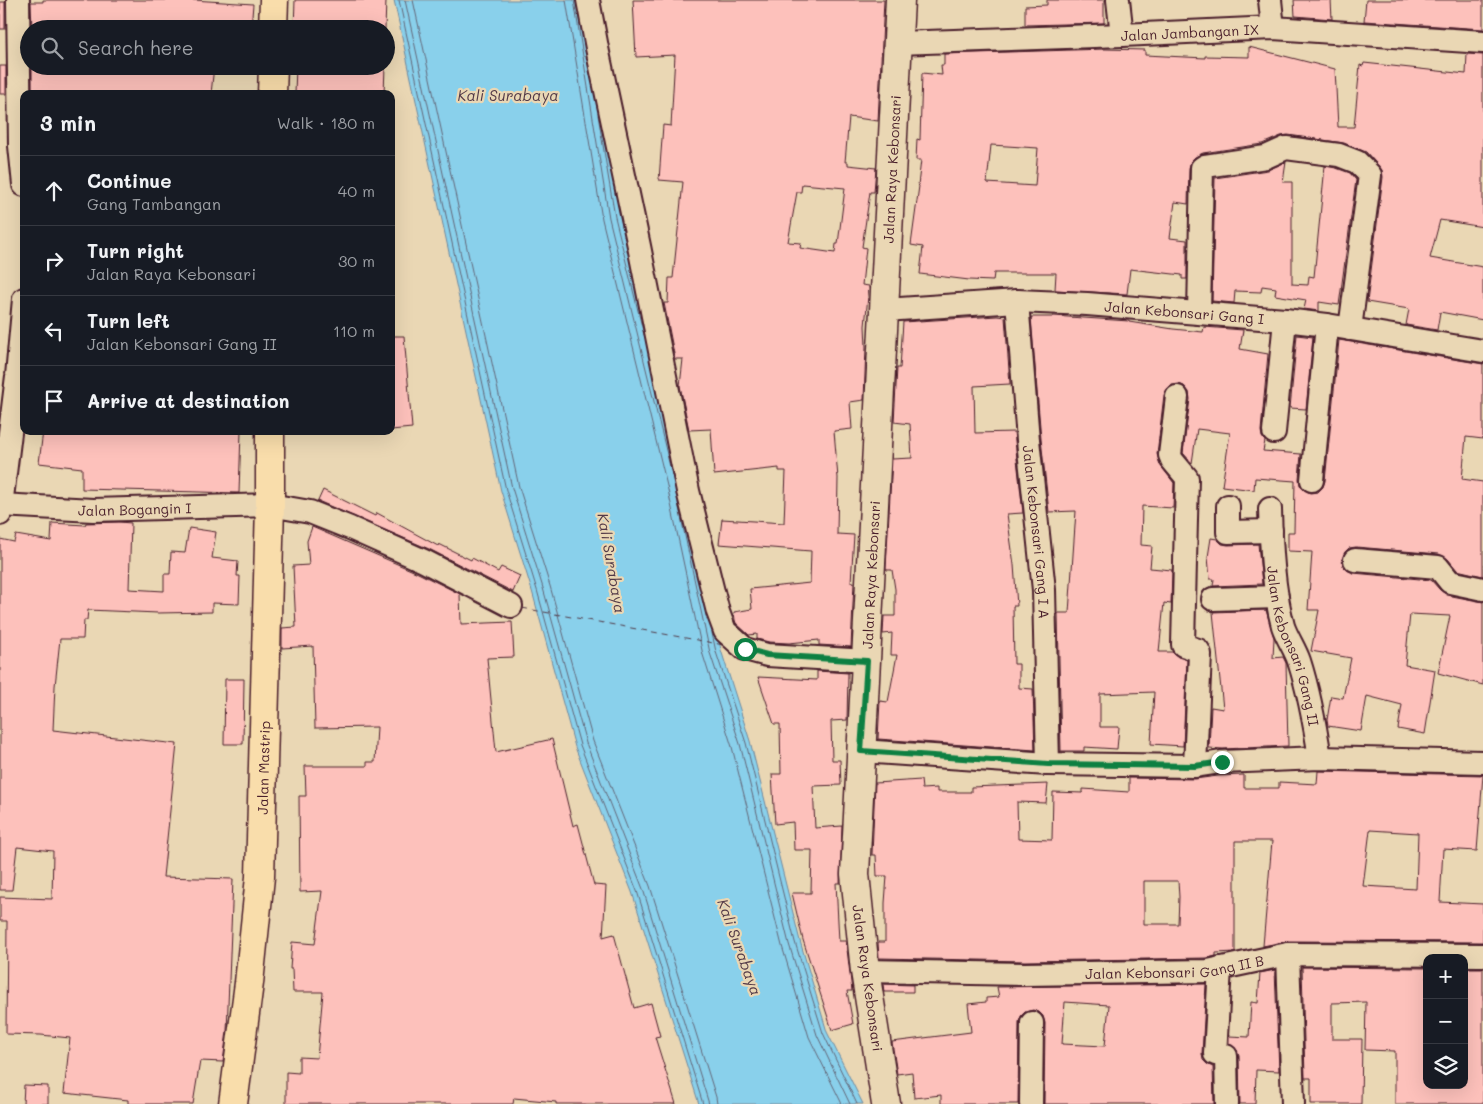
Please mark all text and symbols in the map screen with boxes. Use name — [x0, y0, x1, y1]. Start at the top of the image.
street label: Jalan Jambangan IX — [1120, 19, 1259, 45]
search box — [20, 20, 395, 75]
icon: search — [38, 34, 66, 62]
text: Search here — [78, 35, 194, 60]
water label: Kali Surabaya — [457, 85, 559, 105]
street label: Jalan Raya Kebonsari — [878, 95, 905, 244]
text: 3 min — [40, 109, 96, 136]
text: Walk · 180 m — [277, 112, 375, 133]
text: Continue — [87, 168, 172, 193]
icon: ahead — [40, 177, 68, 205]
text: 40 m — [338, 180, 375, 201]
text: Gang Tambangan — [87, 193, 221, 214]
text: Turn right — [87, 238, 184, 263]
icon: right — [40, 247, 68, 275]
text: 30 m — [338, 250, 375, 271]
text: Jalan Raya Kebonsari — [87, 263, 256, 284]
street label: Jalan Kebonsari Gang I — [1104, 296, 1265, 328]
text: Turn left — [87, 308, 170, 333]
icon: left — [40, 317, 68, 345]
text: 110 m — [333, 320, 375, 341]
text: Jalan Kebonsari Gang II — [87, 333, 277, 354]
icon: arrive — [40, 387, 68, 415]
text: Arrive at destination — [87, 388, 290, 413]
street label: Jalan Kebonsari Gang I A — [1019, 444, 1054, 619]
street label: Jalan Bogangin I — [78, 498, 192, 520]
street label: Jalan Raya Kebonsari — [857, 500, 884, 649]
water label: Kali Surabaya — [593, 511, 631, 615]
street label: Jalan Kebonsari Gang II — [1263, 565, 1324, 727]
route start — [734, 638, 757, 661]
street label: Jalan Mastrip — [252, 721, 274, 815]
route end — [1211, 751, 1234, 774]
water label: Kali Surabaya — [713, 896, 767, 998]
street label: Jalan Raya Kebonsari — [848, 903, 888, 1053]
street label: Jalan Kebonsari Gang II B — [1085, 950, 1265, 983]
map controls — [1423, 954, 1468, 1089]
button: + — [1423, 954, 1468, 999]
button: − — [1423, 999, 1468, 1044]
button: layers — [1423, 1044, 1468, 1089]

